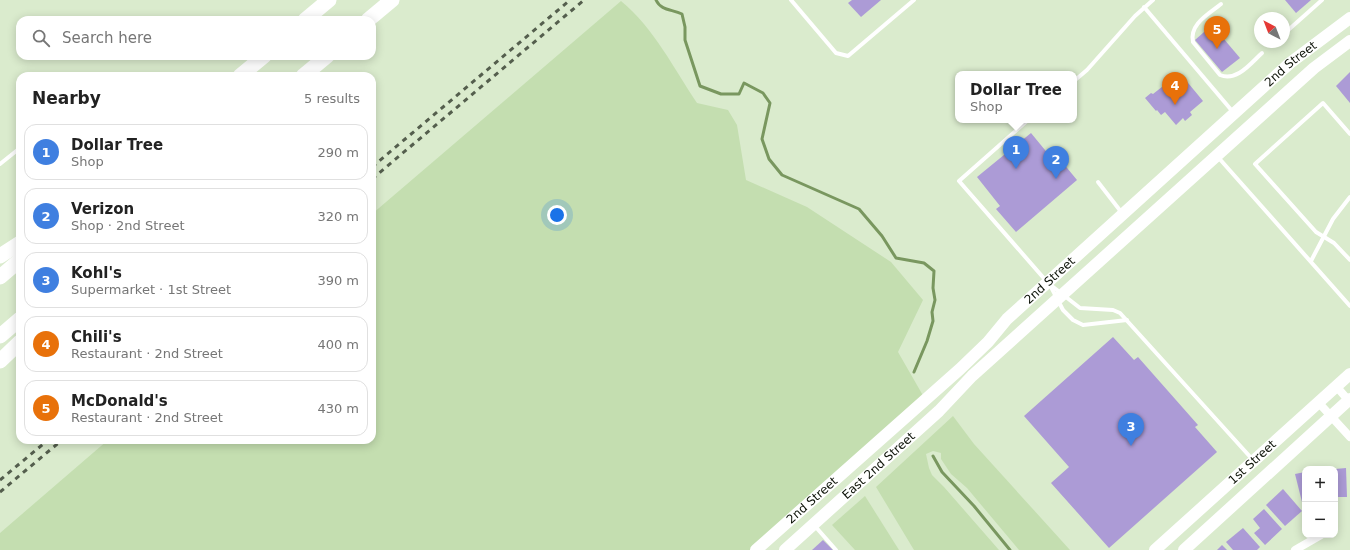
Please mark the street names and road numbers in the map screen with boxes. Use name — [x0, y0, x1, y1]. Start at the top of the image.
street label: 2nd Street — [1262, 38, 1320, 89]
street label: 2nd Street — [1022, 254, 1078, 307]
street label: East 2nd Street — [839, 429, 918, 502]
street label: 1st Street — [1226, 437, 1279, 487]
street label: 2nd Street — [784, 474, 841, 526]

